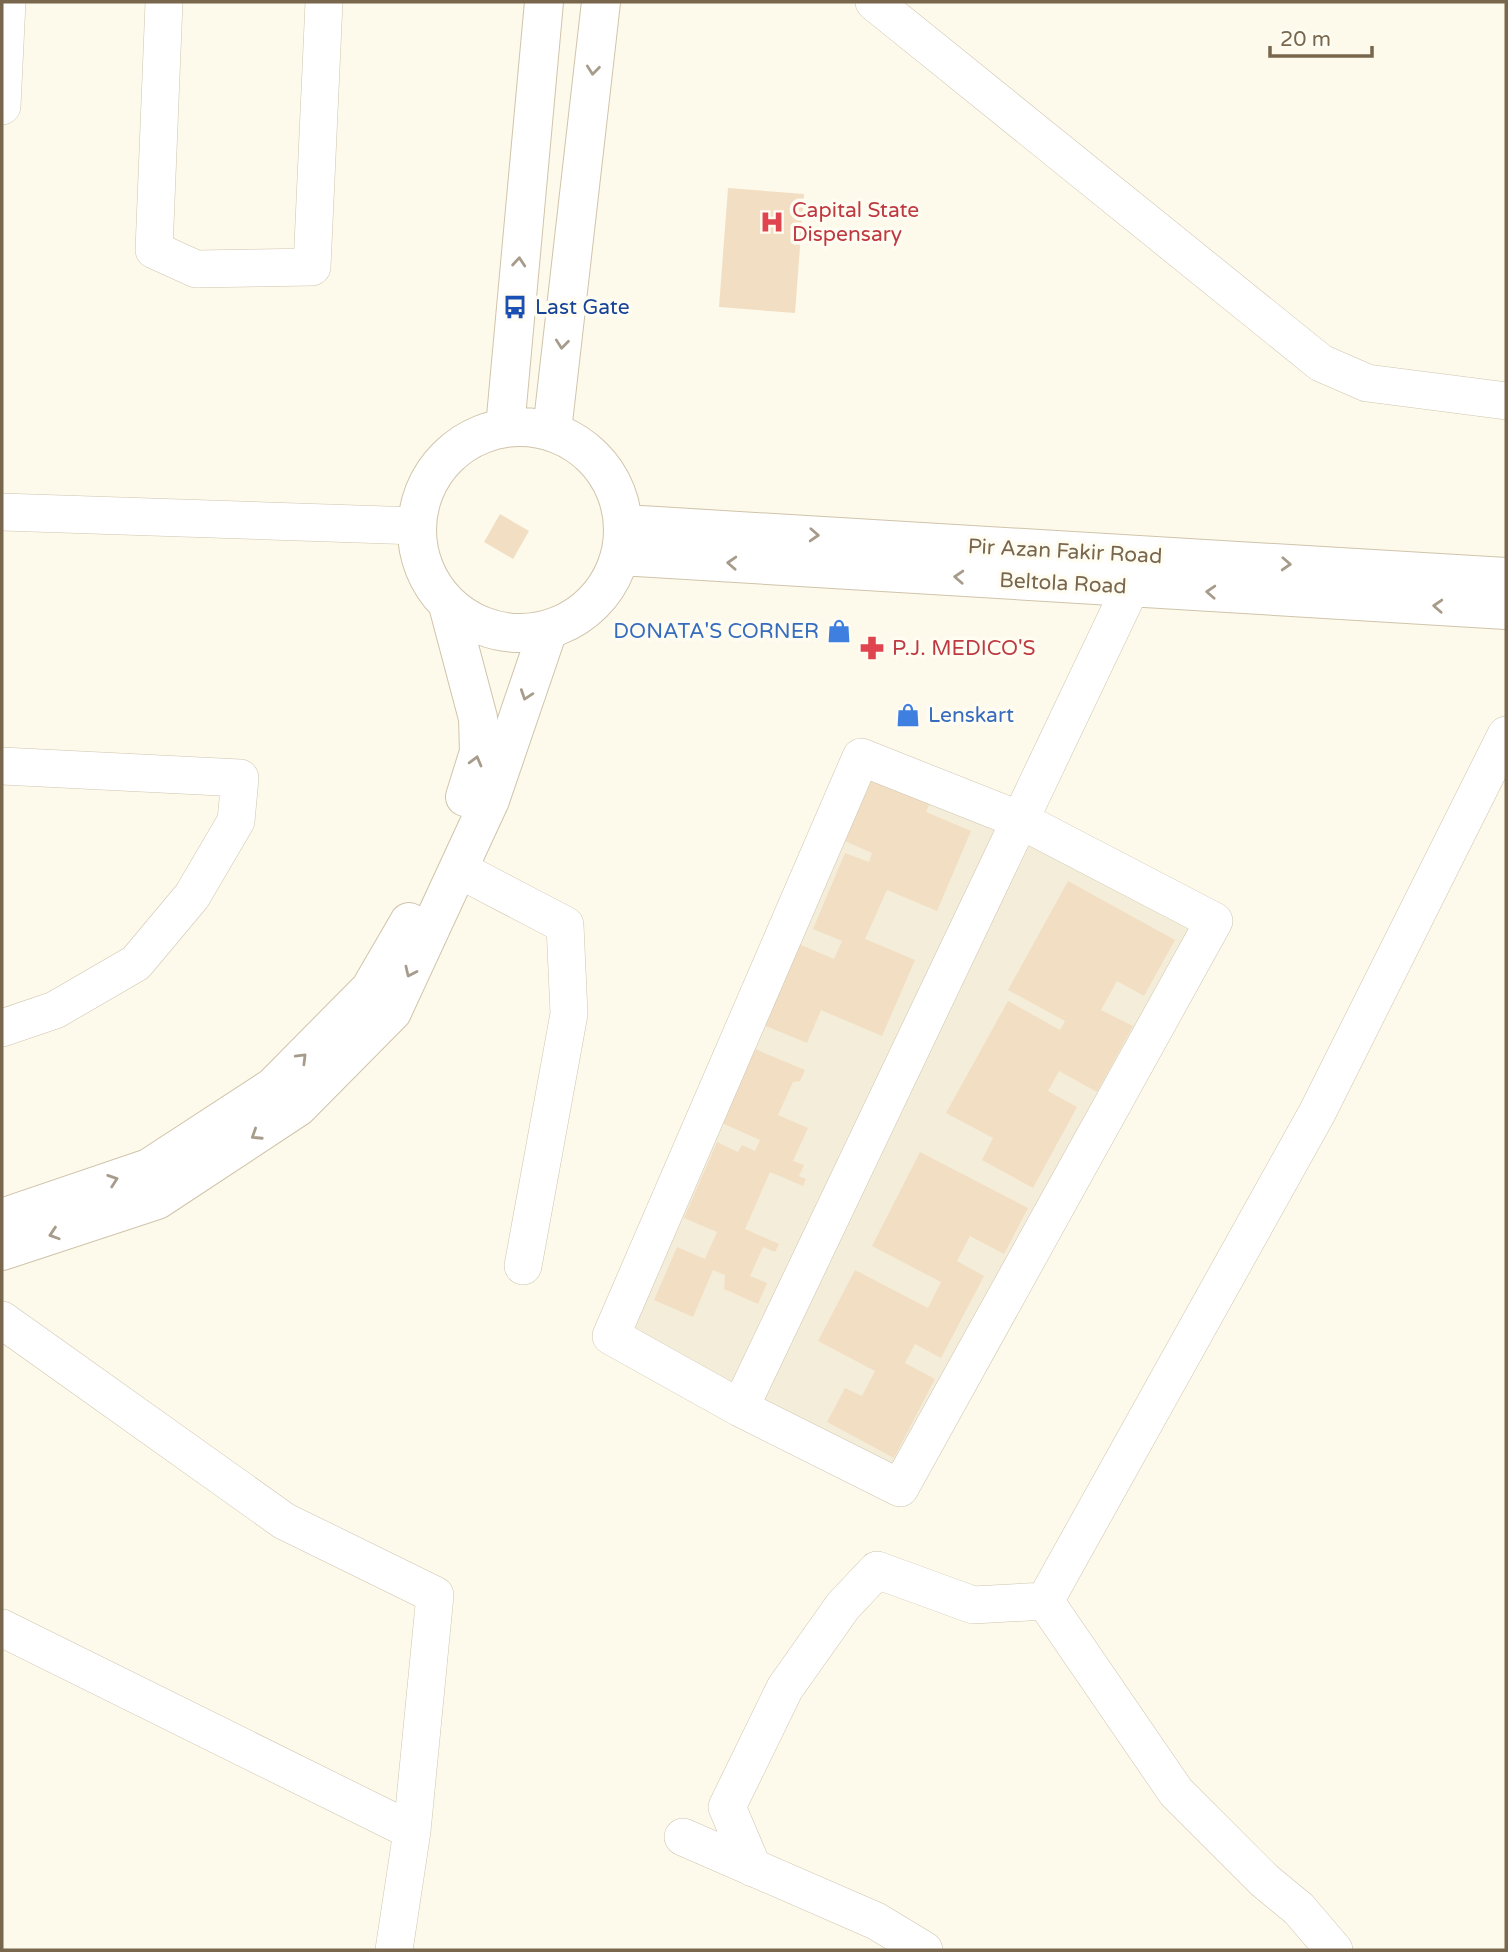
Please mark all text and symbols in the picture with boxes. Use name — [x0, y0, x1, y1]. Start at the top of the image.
scale bar — [1270, 14, 1372, 58]
text: 20 m — [1280, 27, 1331, 52]
one-way arrow — [586, 64, 601, 75]
place label: Capital State Dispensary — [792, 198, 919, 247]
hospital icon: Capital State Dispensary — [758, 208, 786, 236]
one-way arrow — [512, 256, 527, 268]
bus stop icon: Last Gate — [501, 293, 529, 321]
place label: Last Gate — [535, 295, 630, 320]
one-way arrow — [555, 339, 570, 350]
one-way arrow — [809, 528, 820, 543]
street label: Pir Azan Fakir Road — [967, 534, 1163, 569]
one-way arrow — [727, 556, 738, 571]
one-way arrow — [1281, 556, 1292, 571]
street label: Beltola Road — [999, 568, 1127, 599]
one-way arrow — [954, 569, 965, 584]
one-way arrow — [1205, 585, 1216, 600]
one-way arrow — [1432, 598, 1443, 613]
shop icon: DONATA'S CORNER — [825, 617, 853, 645]
place label: DONATA'S CORNER — [613, 619, 819, 644]
pharmacy icon: P.J. MEDICO'S — [858, 634, 886, 662]
place label: P.J. MEDICO'S — [892, 636, 1036, 661]
one-way arrow — [520, 688, 534, 700]
shop icon: Lenskart — [894, 701, 922, 729]
place label: Lenskart — [928, 703, 1014, 728]
one-way arrow — [468, 755, 482, 767]
one-way arrow — [404, 965, 418, 977]
one-way arrow — [294, 1054, 306, 1066]
one-way arrow — [251, 1126, 264, 1139]
one-way arrow — [106, 1174, 118, 1188]
one-way arrow — [48, 1226, 60, 1240]

